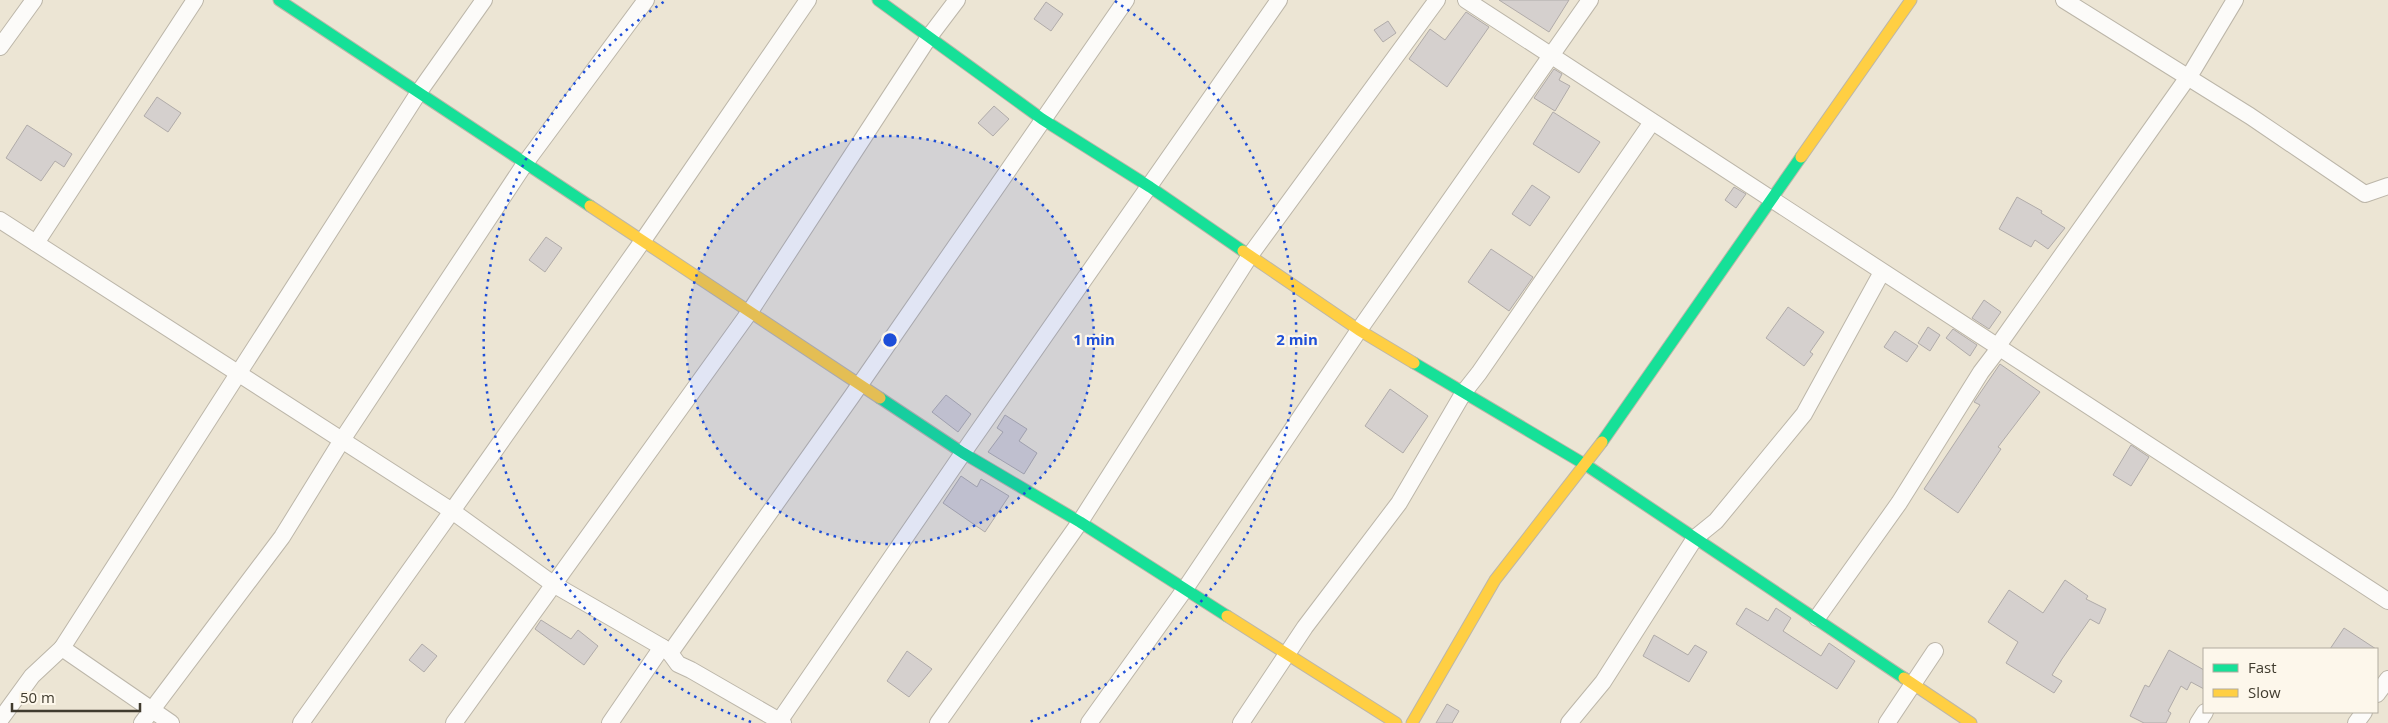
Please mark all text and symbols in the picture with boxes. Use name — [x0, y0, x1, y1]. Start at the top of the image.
text: 1 min — [1073, 329, 1115, 349]
text: 2 min — [1276, 329, 1318, 349]
centre of rings — [881, 331, 899, 349]
legend — [2203, 648, 2378, 713]
text: Fast — [2248, 657, 2277, 677]
scale bar — [12, 680, 140, 712]
text: Slow — [2248, 682, 2281, 702]
text: 50 m — [20, 687, 55, 707]

